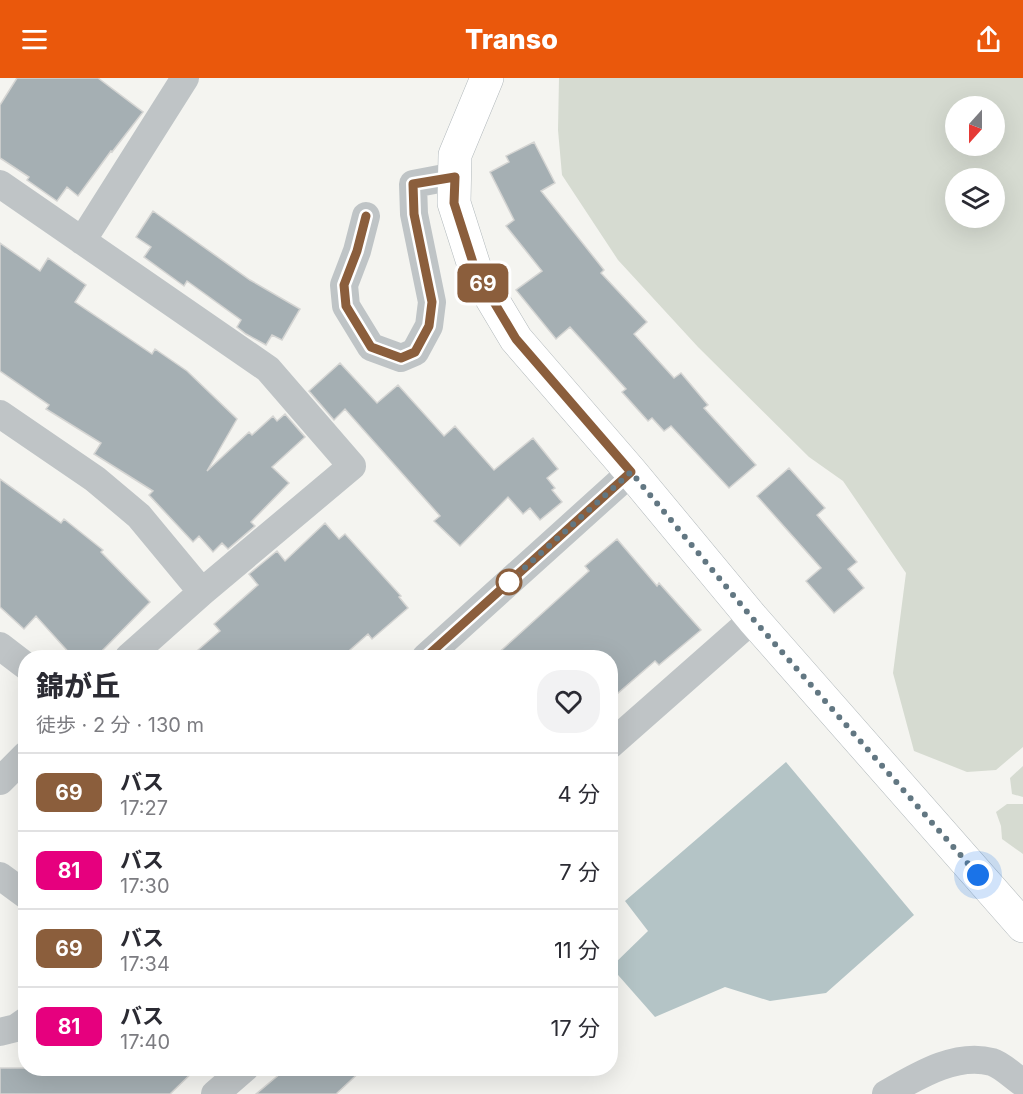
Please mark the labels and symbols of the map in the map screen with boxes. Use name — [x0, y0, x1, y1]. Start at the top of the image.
north arrow — [945, 96, 1005, 156]
line badge: 69 — [456, 264, 510, 302]
unlabelled marker — [496, 569, 522, 595]
your location — [963, 860, 993, 890]

